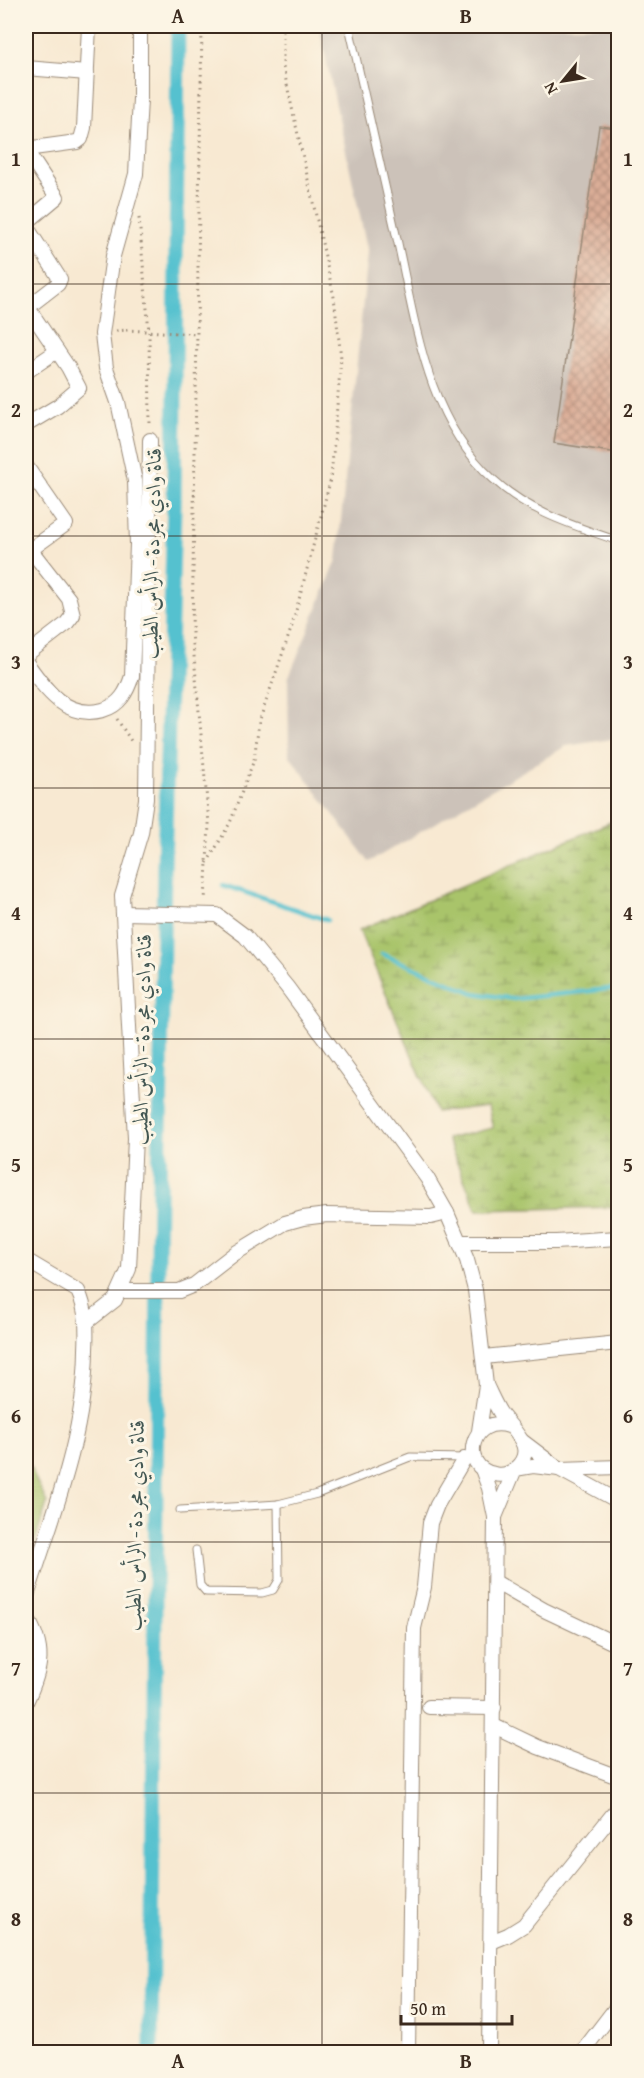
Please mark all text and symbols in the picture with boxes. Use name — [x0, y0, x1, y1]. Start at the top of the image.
text: A — [172, 1, 185, 30]
text: B — [460, 1, 472, 30]
north arrow — [533, 51, 593, 111]
text: N — [537, 78, 563, 99]
text: 1 — [11, 144, 21, 173]
text: 1 — [623, 144, 633, 173]
text: 2 — [11, 395, 21, 424]
text: 2 — [623, 395, 633, 424]
water label: قناة وادي مجردة - الرأس الطيب — [134, 447, 170, 659]
text: 3 — [11, 647, 21, 676]
text: 3 — [623, 647, 633, 676]
text: 4 — [11, 898, 21, 927]
text: 4 — [623, 898, 633, 927]
water label: قناة وادي مجردة - الرأس الطيب — [124, 933, 160, 1145]
text: 5 — [11, 1150, 21, 1179]
text: 5 — [623, 1150, 633, 1179]
text: 6 — [11, 1401, 21, 1430]
text: 6 — [623, 1401, 633, 1430]
water label: قناة وادي مجردة - الرأس الطيب — [117, 1419, 153, 1631]
text: 7 — [11, 1653, 21, 1682]
text: 7 — [623, 1653, 633, 1682]
text: 8 — [11, 1904, 21, 1933]
text: 8 — [623, 1904, 633, 1933]
scale bar — [401, 1988, 512, 2026]
text: 50 m — [410, 1995, 446, 2022]
text: A — [172, 2046, 185, 2075]
text: B — [460, 2046, 472, 2075]

